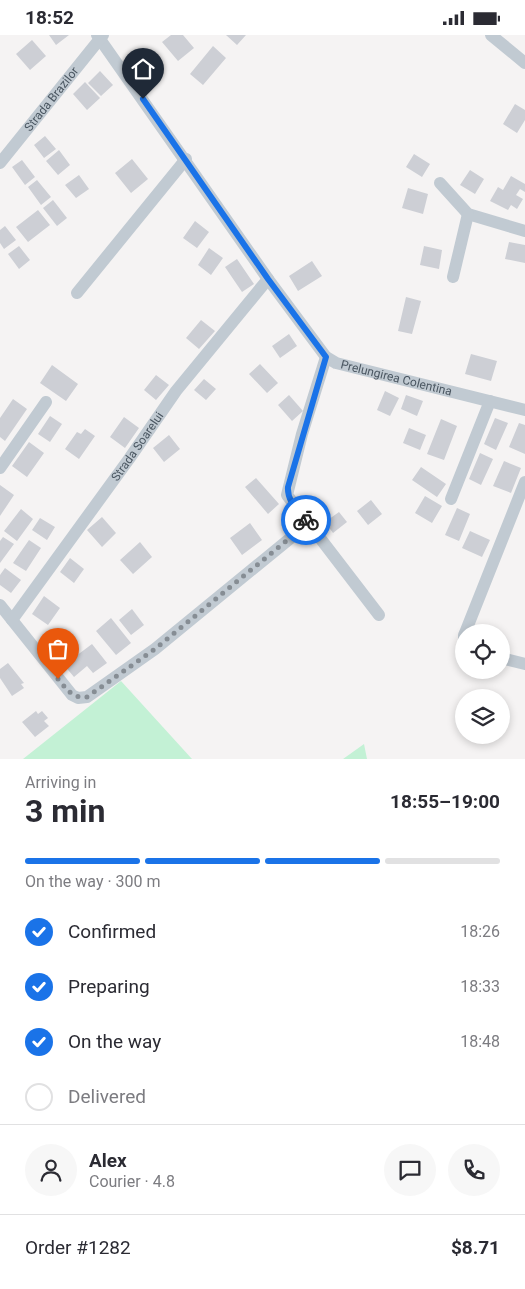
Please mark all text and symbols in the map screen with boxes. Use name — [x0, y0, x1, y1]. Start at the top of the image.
text: 18:52 — [25, 6, 74, 29]
pin — [122, 48, 164, 99]
icon: home — [129, 55, 157, 83]
street label: Strada Brazilor — [21, 64, 81, 134]
street label: Prelungirea Colentina — [339, 357, 453, 399]
street label: Strada Soarelui — [108, 409, 166, 484]
courier — [281, 495, 331, 545]
icon: bike — [292, 506, 320, 534]
map controls — [455, 624, 510, 744]
button: locate — [455, 624, 510, 679]
pin — [37, 628, 79, 679]
icon: bag — [44, 635, 72, 663]
button: layers — [455, 689, 510, 744]
text: Arriving in — [25, 773, 96, 792]
text: 18:55–19:00 — [390, 790, 500, 813]
text: 3 min — [25, 792, 105, 830]
text: On the way · 300 m — [25, 872, 161, 891]
icon: check — [25, 918, 53, 946]
text: Confirmed — [68, 920, 156, 943]
text: 18:26 — [460, 922, 500, 941]
icon: check — [25, 973, 53, 1001]
text: Preparing — [68, 975, 150, 998]
text: 18:33 — [460, 977, 500, 996]
icon: check — [25, 1028, 53, 1056]
text: On the way — [68, 1030, 161, 1053]
text: 18:48 — [460, 1032, 500, 1051]
text: Delivered — [68, 1085, 146, 1108]
button: person — [25, 1144, 77, 1196]
button: chat — [384, 1144, 436, 1196]
button: phone — [448, 1144, 500, 1196]
text: Alex — [89, 1149, 127, 1172]
text: Courier · 4.8 — [89, 1172, 175, 1191]
text: Order #1282 — [25, 1236, 131, 1259]
text: $8.71 — [451, 1236, 500, 1259]

